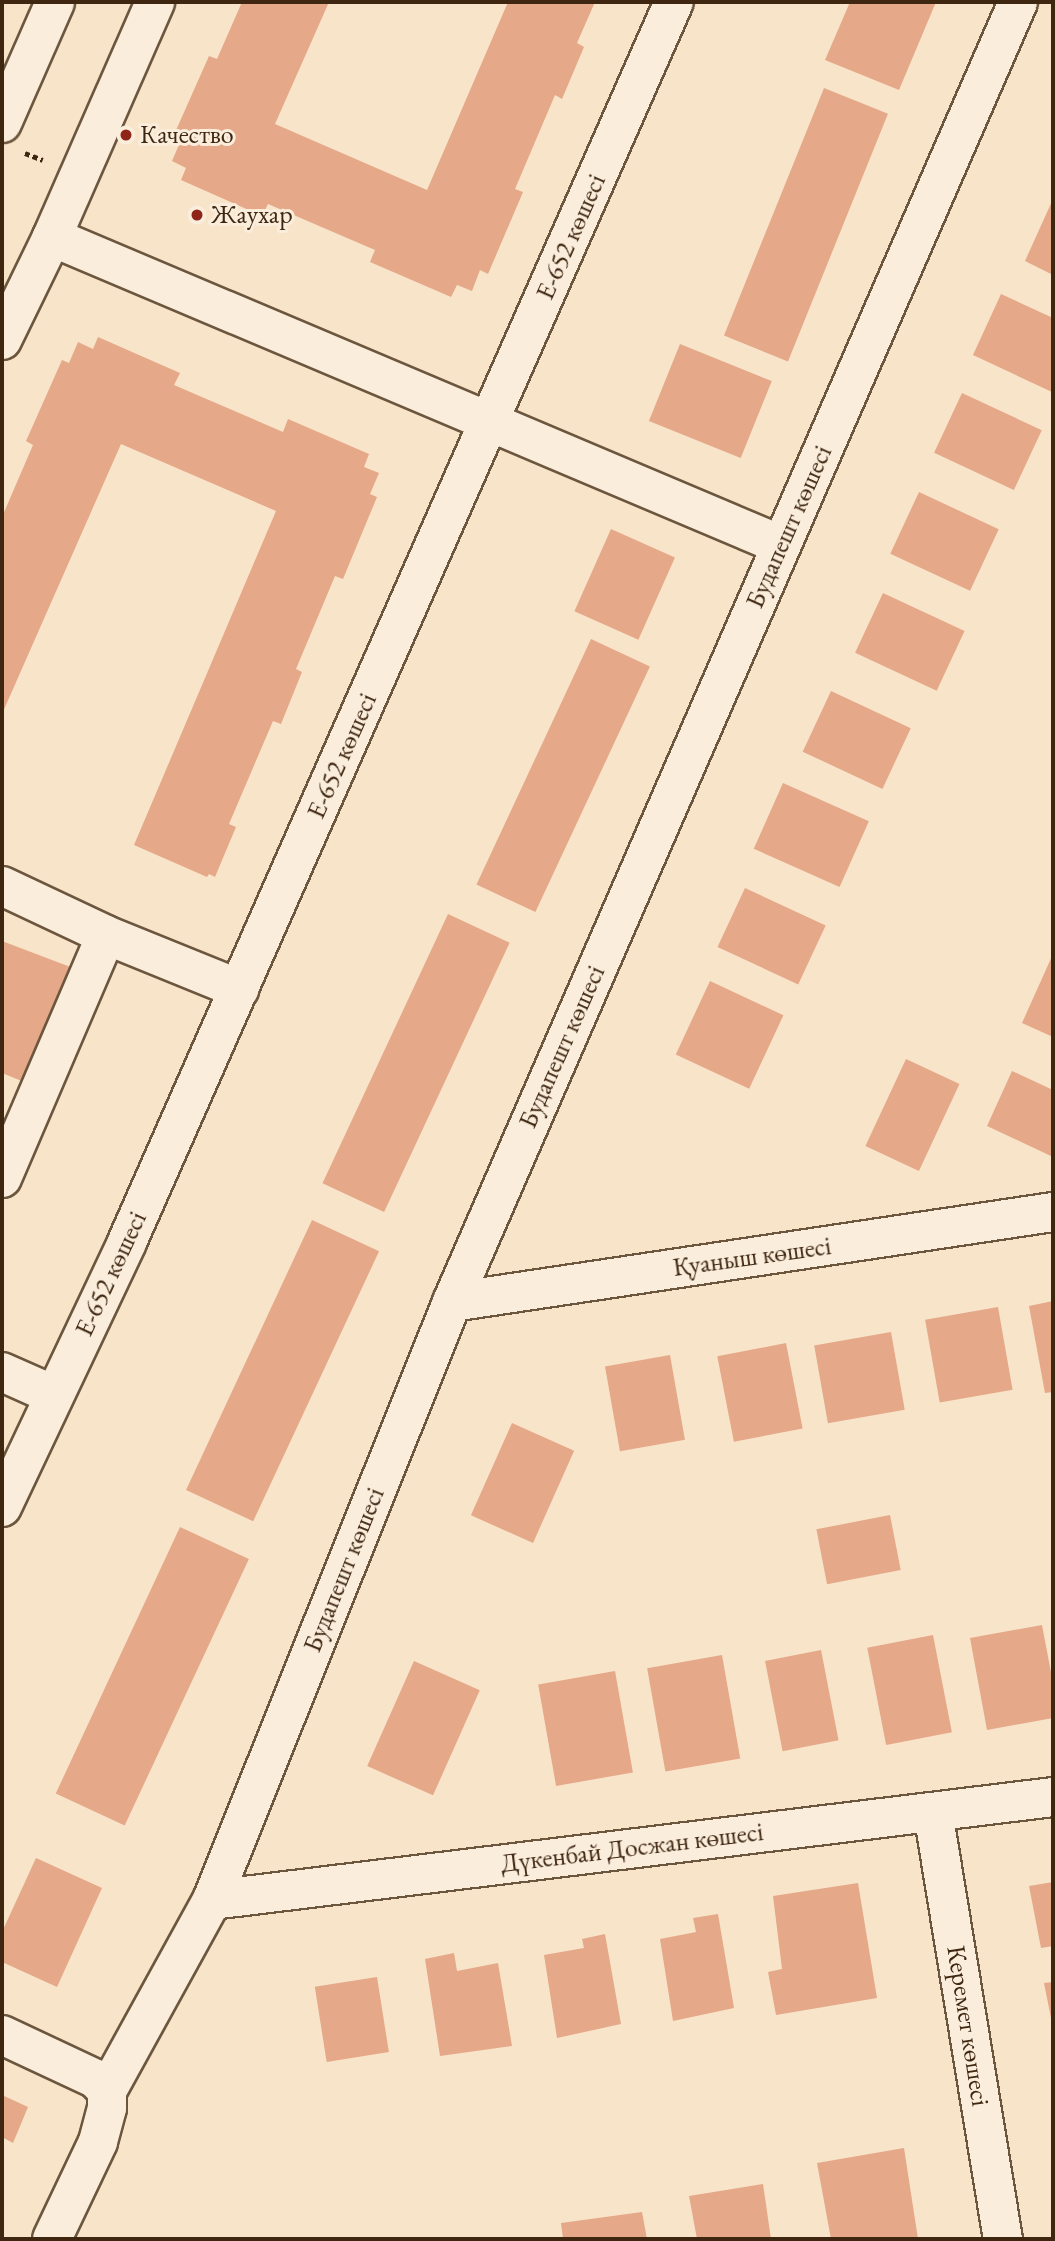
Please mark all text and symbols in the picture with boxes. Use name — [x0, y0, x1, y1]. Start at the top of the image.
place label: Качество — [140, 119, 234, 151]
marker: Качество — [118, 127, 134, 143]
street label: Е-652 көшесі — [529, 169, 613, 305]
place label: Жаухар — [211, 199, 293, 231]
marker: Жаухар — [189, 207, 205, 223]
street label: Будапешт көшесі — [739, 441, 839, 613]
street label: Е-652 көшесі — [300, 688, 384, 824]
street label: Будапешт көшесі — [512, 961, 612, 1133]
street label: Е-652 көшесі — [69, 1207, 153, 1341]
street label: Қуаныш көшесі — [671, 1230, 833, 1284]
street label: Будапешт көшесі — [297, 1483, 391, 1657]
street label: Дүкенбай Досжан көшесі — [499, 1816, 765, 1880]
street label: Керемет көшесі — [940, 1943, 996, 2109]

